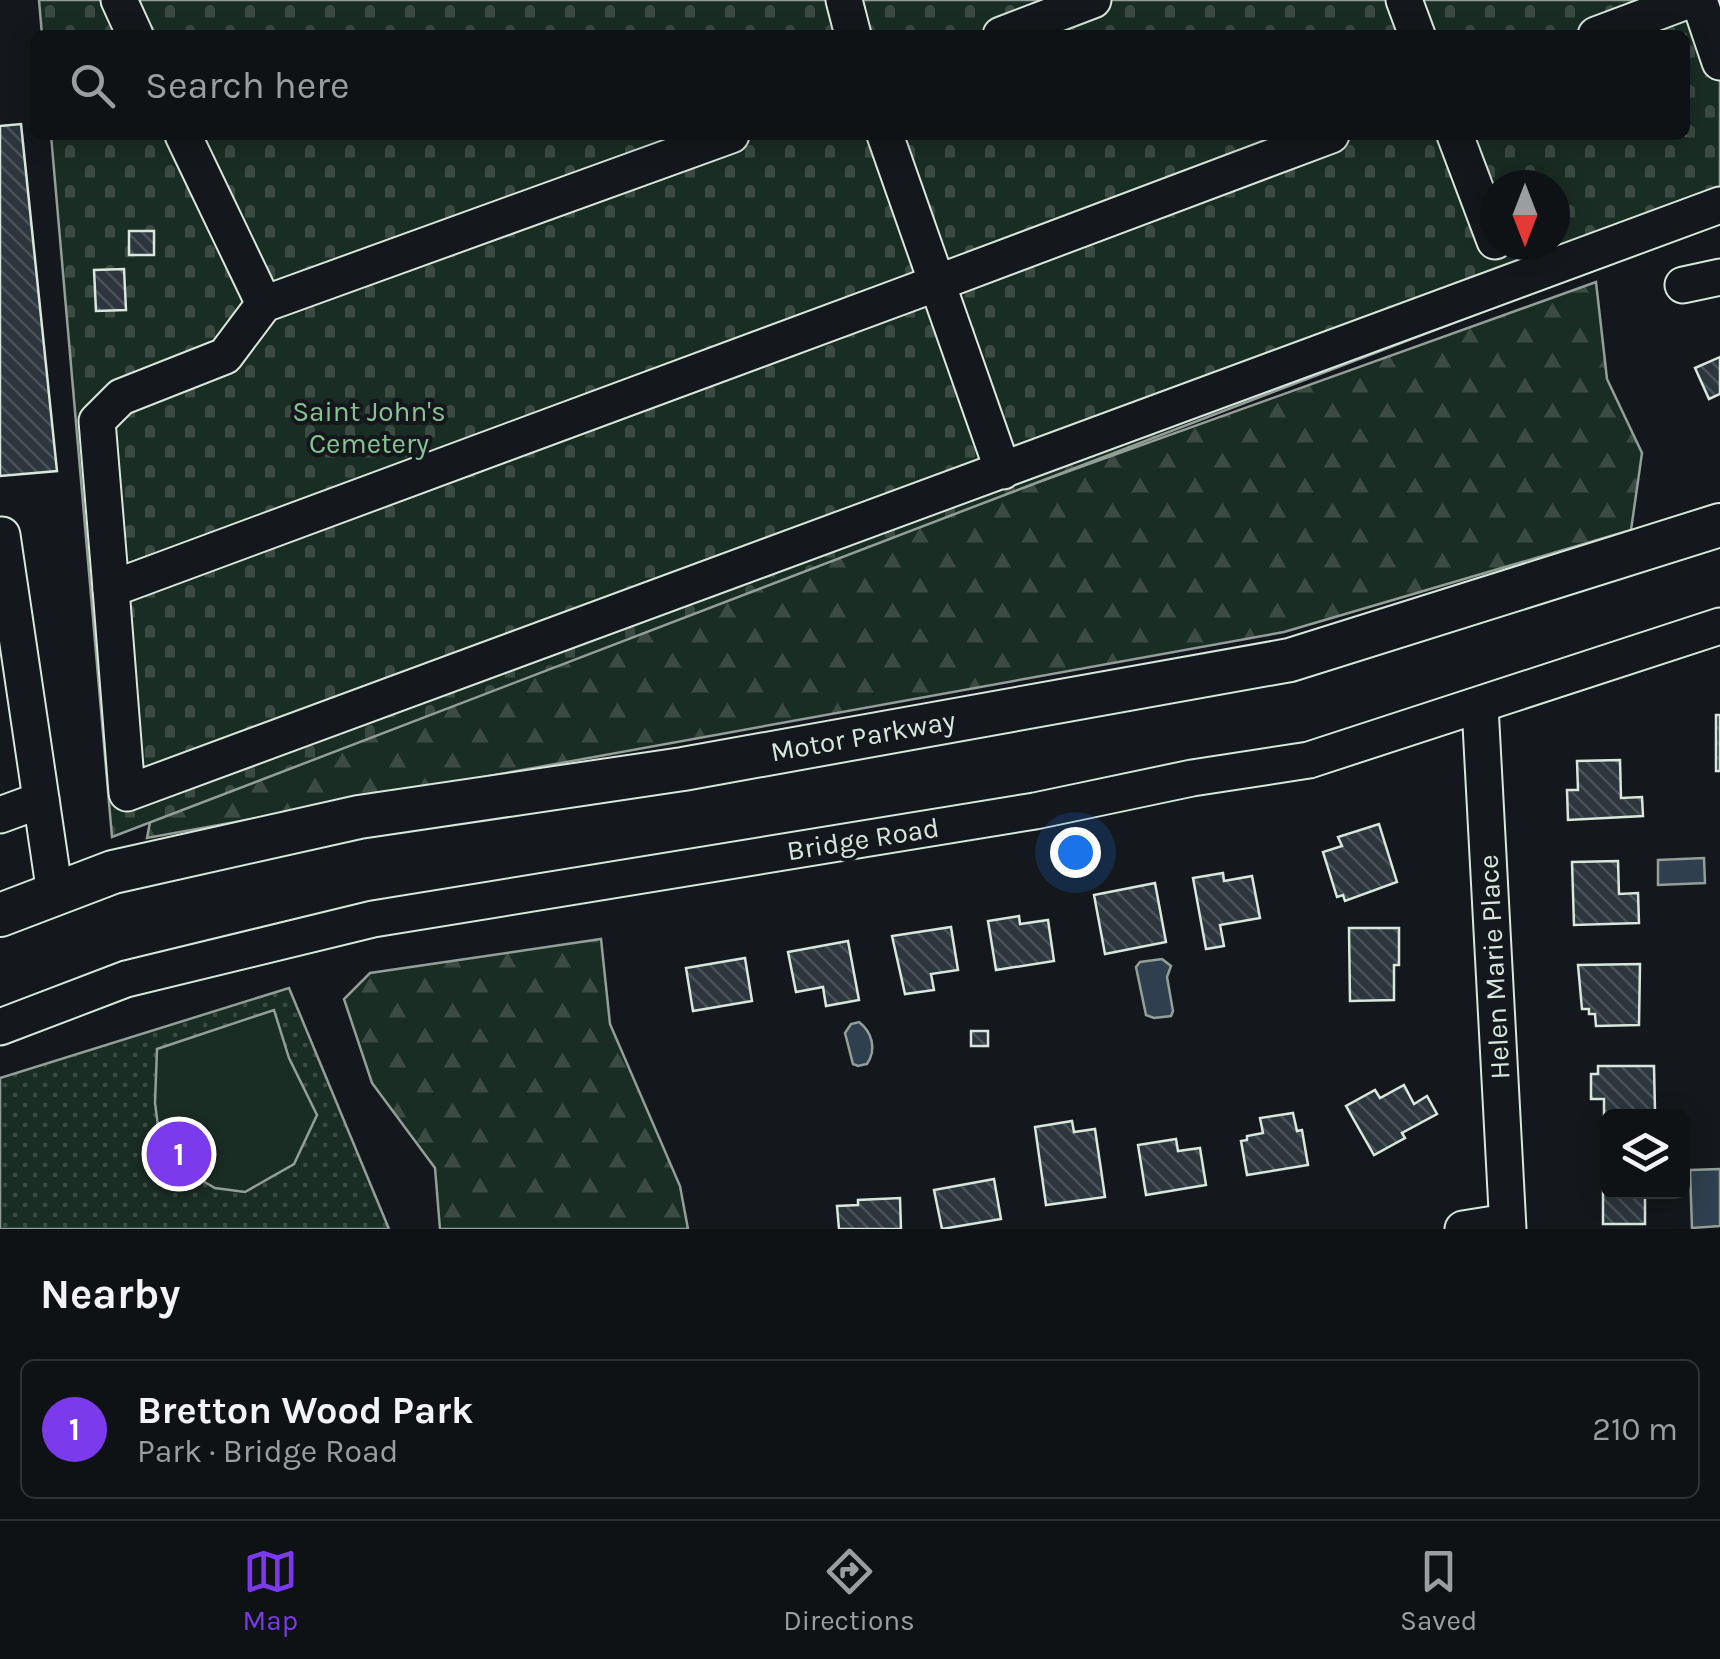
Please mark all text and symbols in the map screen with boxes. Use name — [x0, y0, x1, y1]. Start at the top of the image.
search box — [30, 30, 1690, 140]
icon: search — [65, 58, 120, 113]
text: Search here — [145, 63, 349, 108]
north arrow — [1480, 170, 1570, 260]
park label: Saint John's Cemetery — [292, 395, 446, 460]
street label: Motor Parkway — [768, 703, 958, 769]
street label: Bridge Road — [784, 811, 942, 867]
your location — [1050, 827, 1101, 878]
street label: Helen Marie Place — [1472, 854, 1516, 1080]
map controls — [1600, 1109, 1690, 1199]
button: layers — [1600, 1109, 1690, 1199]
pin: 1 — [146, 1116, 212, 1192]
text: Nearby — [40, 1269, 180, 1319]
text: Bretton Wood Park — [137, 1388, 474, 1433]
text: 1 — [69, 1411, 80, 1448]
text: 210 m — [1592, 1411, 1678, 1448]
text: Park · Bridge Road — [137, 1433, 399, 1470]
tab: Map — [243, 1544, 298, 1637]
tab: Directions — [783, 1544, 915, 1637]
tab: Saved — [1400, 1544, 1477, 1637]

